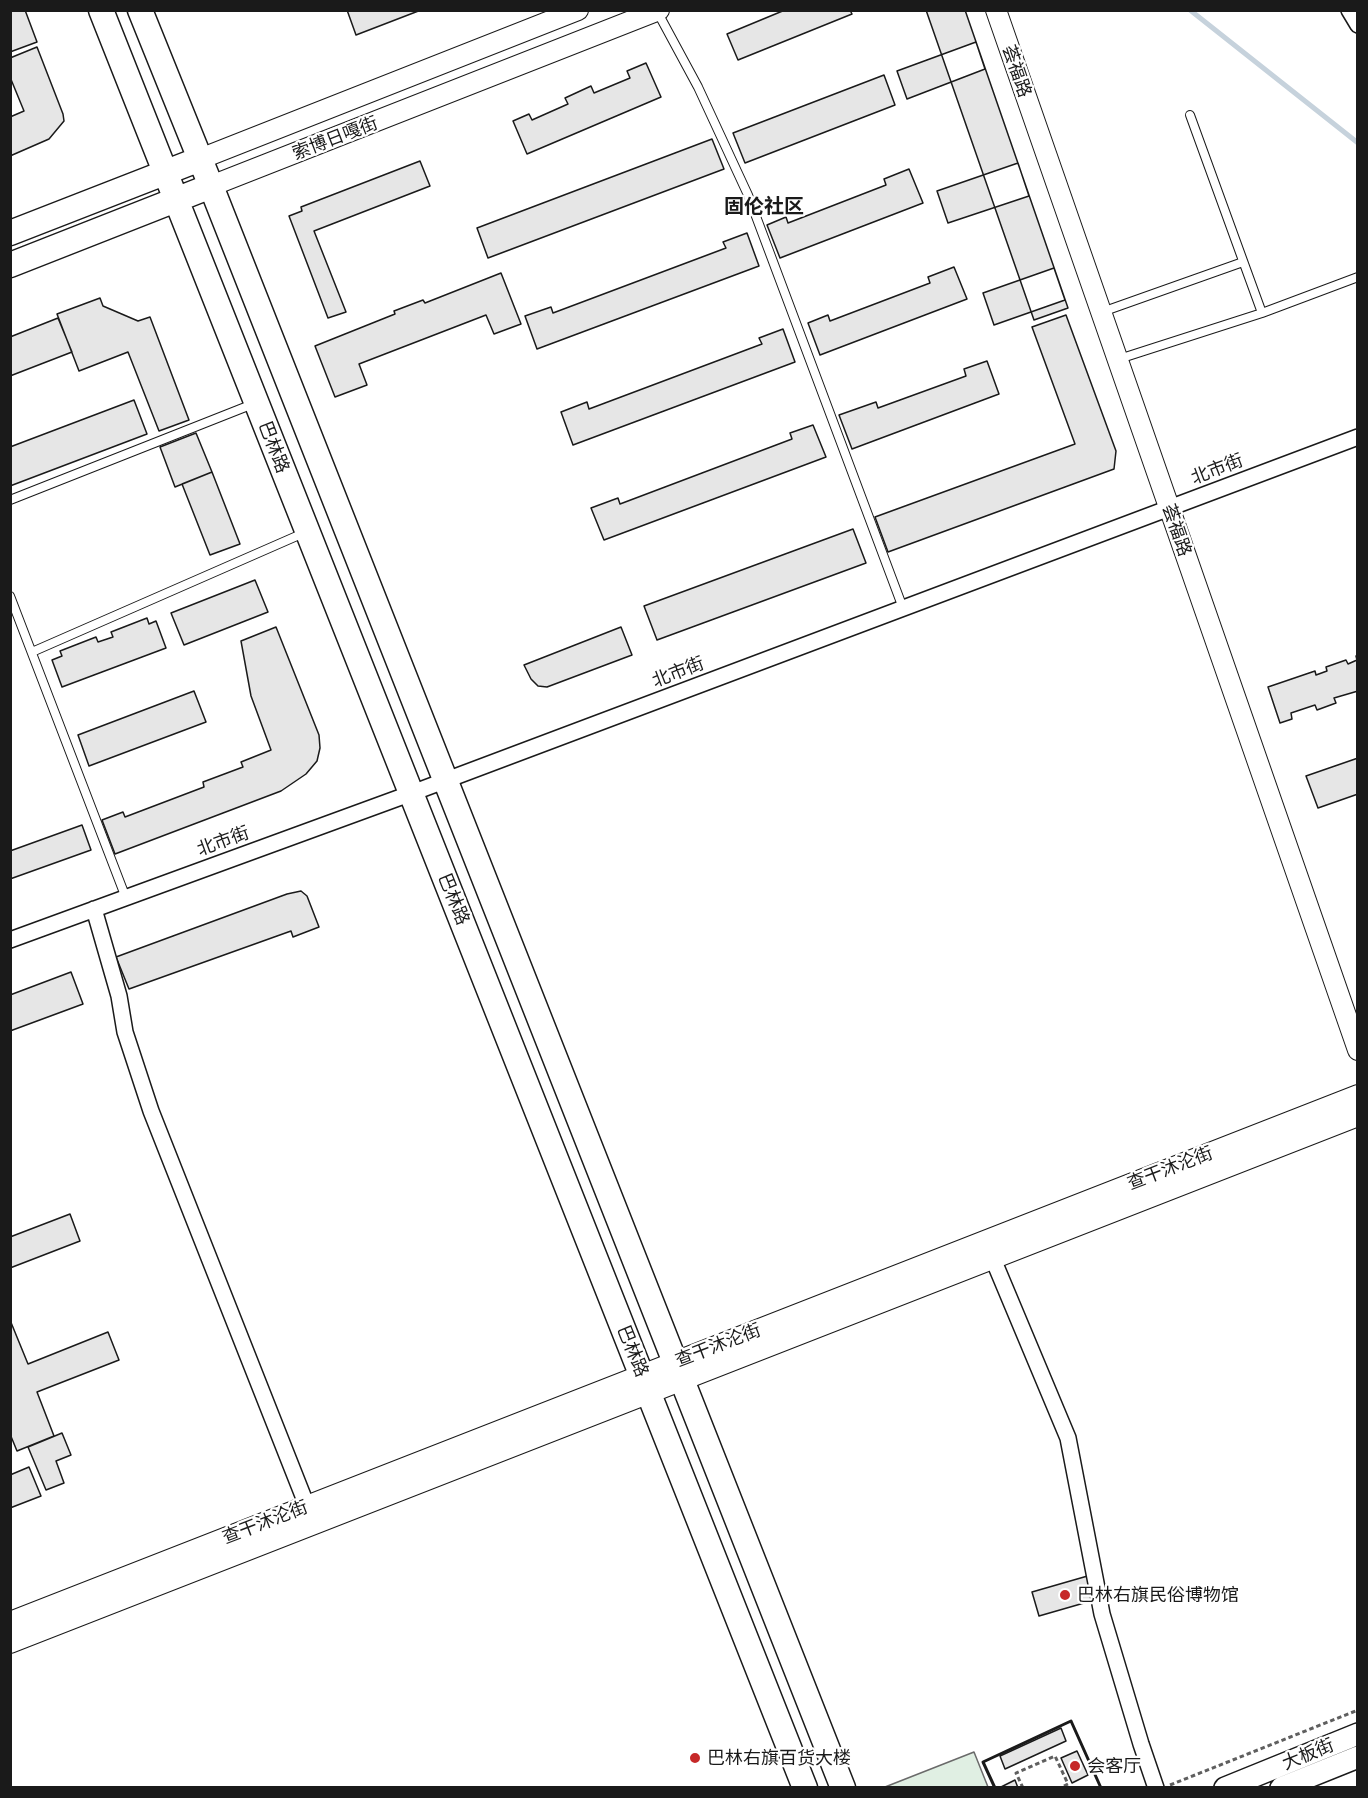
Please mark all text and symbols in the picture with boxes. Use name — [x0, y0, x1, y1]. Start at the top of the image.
street label: 荟福路 — [998, 42, 1036, 100]
street label: 索博日嘎街 — [289, 112, 381, 164]
district label: 固伦社区 — [724, 194, 804, 218]
street label: 巴林路 — [254, 418, 294, 476]
street label: 北市街 — [1188, 449, 1246, 489]
street label: 荟福路 — [1158, 501, 1196, 559]
street label: 北市街 — [649, 652, 707, 692]
street label: 北市街 — [194, 822, 252, 860]
street label: 巴林路 — [434, 870, 474, 928]
street label: 查干沐沦街 — [1124, 1142, 1216, 1194]
street label: 查干沐沦街 — [672, 1319, 764, 1371]
street label: 巴林路 — [613, 1322, 653, 1380]
street label: 查干沐沦街 — [219, 1496, 311, 1548]
place label: 巴林右旗民俗博物馆 — [1077, 1584, 1239, 1606]
marker: 巴林右旗民俗博物馆 — [1058, 1588, 1072, 1602]
street label: 大板街 — [1279, 1734, 1337, 1774]
place label: 巴林右旗百货大楼 — [707, 1747, 851, 1769]
marker: 巴林右旗百货大楼 — [688, 1751, 702, 1765]
place label: 会客厅 — [1087, 1755, 1141, 1777]
marker: 会客厅 — [1068, 1759, 1082, 1773]

